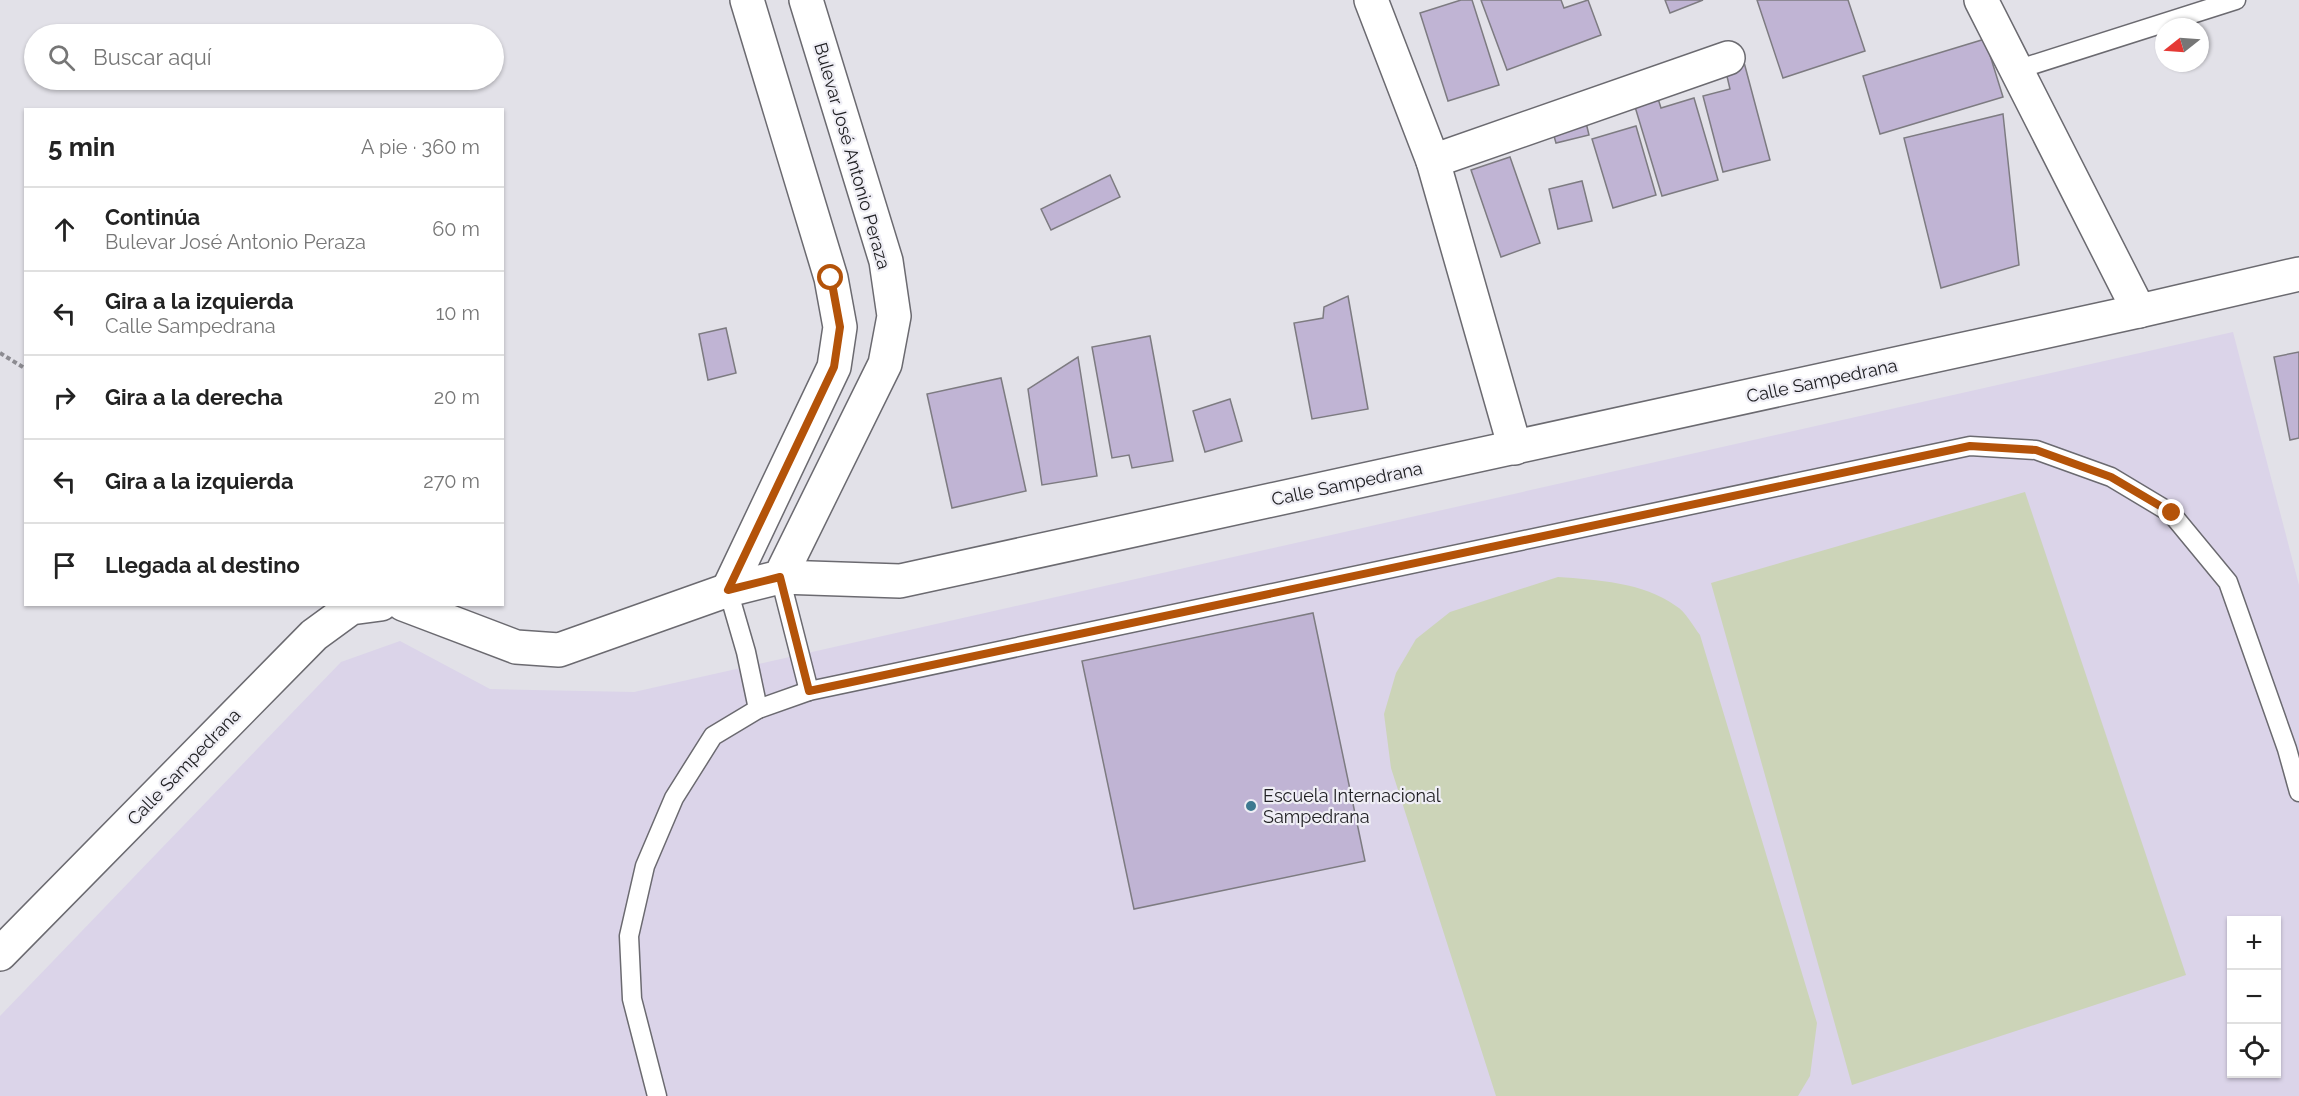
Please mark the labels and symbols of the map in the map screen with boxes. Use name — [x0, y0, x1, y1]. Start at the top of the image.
north arrow — [2155, 18, 2209, 72]
street label: Bulevar José Antonio Peraza — [810, 40, 895, 272]
route start — [817, 264, 843, 290]
street label: Calle Sampedrana — [1745, 354, 1899, 407]
street label: Calle Sampedrana — [1270, 457, 1424, 510]
route end — [2158, 499, 2184, 525]
street label: Calle Sampedrana — [123, 704, 245, 829]
place label: Escuela Internacional Sampedrana — [1263, 785, 1441, 827]
marker: Escuela Internacional Sampedrana — [1244, 799, 1258, 813]

